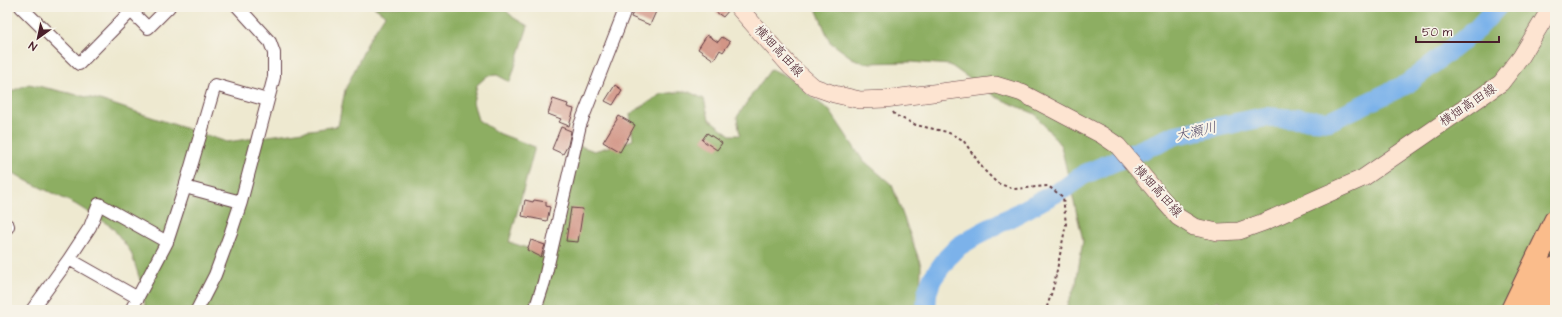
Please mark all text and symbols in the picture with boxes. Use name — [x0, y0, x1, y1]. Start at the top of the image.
north arrow — [18, 18, 58, 58]
scale bar — [1416, 18, 1499, 44]
street label: 横畑高田線 — [750, 21, 808, 82]
text: 50 m — [1422, 24, 1453, 41]
text: N — [26, 38, 40, 54]
street label: 横畑高田線 — [1436, 79, 1501, 131]
water label: 大瀬川 — [1173, 118, 1219, 146]
street label: 横畑高田線 — [1130, 161, 1187, 222]

